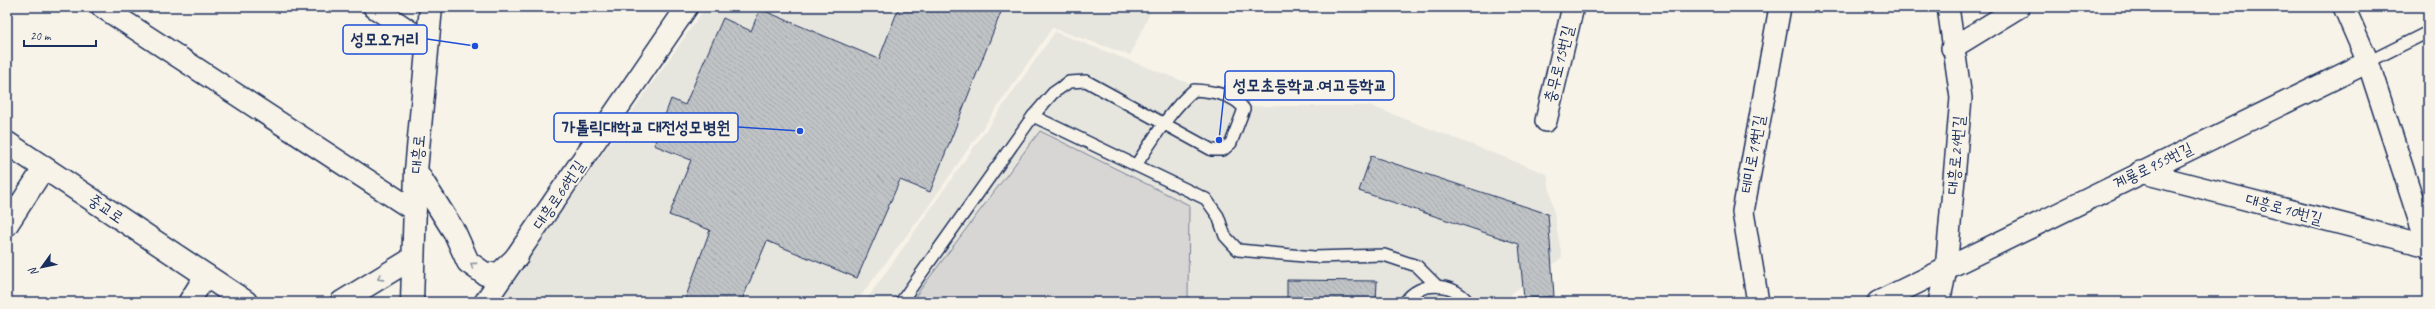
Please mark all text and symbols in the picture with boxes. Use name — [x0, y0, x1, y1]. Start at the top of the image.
scale bar — [24, 22, 96, 48]
street label: 충무로15번길 — [1540, 23, 1578, 105]
callout: 성모오거리 — [343, 25, 427, 54]
text: 20 m — [30, 28, 52, 44]
text: 성모오거리 — [350, 29, 419, 50]
callout: 성모초등학교.여고등학교 — [1225, 71, 1394, 100]
text: 성모초등학교.여고등학교 — [1232, 75, 1387, 96]
callout: 가톨릭대학교 대전성모병원 — [554, 113, 738, 142]
street label: 테미로19번길 — [1736, 113, 1770, 195]
street label: 대흥로24번길 — [1943, 115, 1969, 195]
text: 가톨릭대학교 대전성모병원 — [562, 117, 730, 138]
street label: 대흥로 — [406, 134, 430, 174]
street label: 계룡로955번길 — [2110, 138, 2196, 194]
street label: 대흥로66번길 — [529, 157, 589, 233]
street label: 대흥로10번길 — [2243, 189, 2325, 229]
street label: 중교로 — [84, 190, 128, 228]
north arrow — [22, 247, 62, 287]
one-way arrow — [471, 263, 478, 270]
text: N — [25, 264, 41, 279]
one-way arrow — [377, 274, 384, 281]

